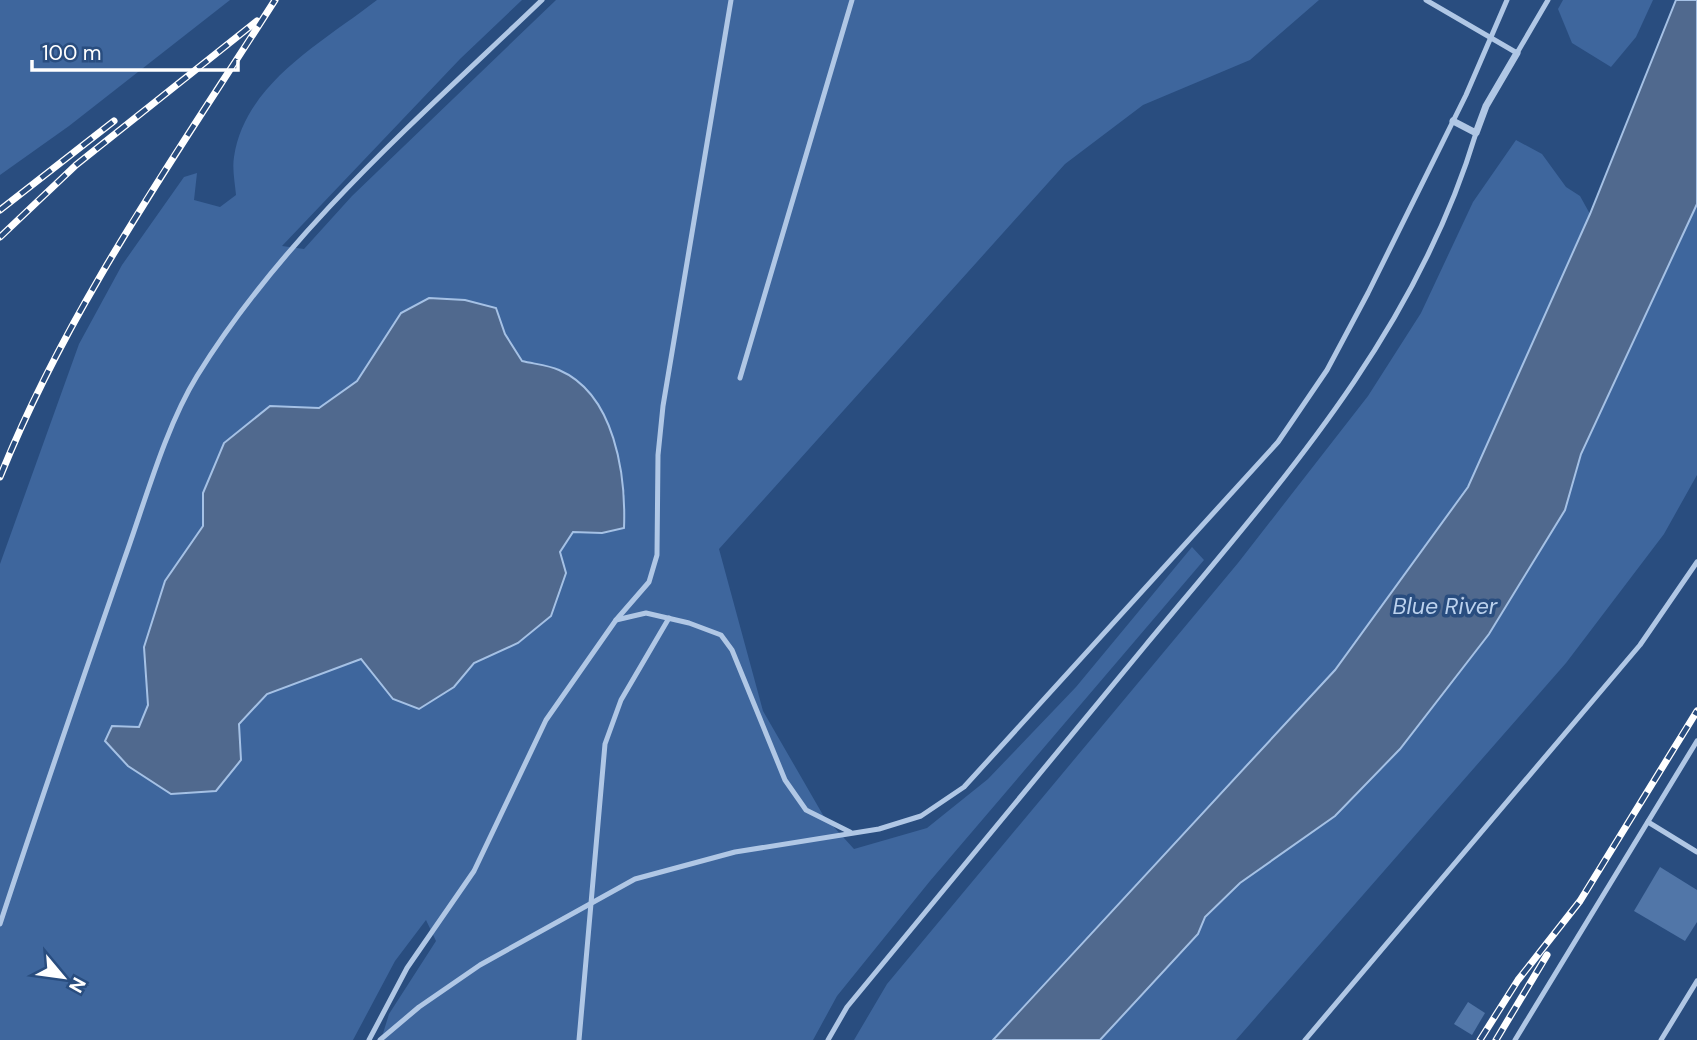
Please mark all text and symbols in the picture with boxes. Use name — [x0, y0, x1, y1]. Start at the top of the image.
scale bar — [32, 28, 238, 72]
text: 100 m — [42, 39, 102, 67]
water label: Blue River — [1393, 591, 1499, 621]
north arrow — [28, 942, 98, 1012]
text: N — [63, 973, 92, 997]

